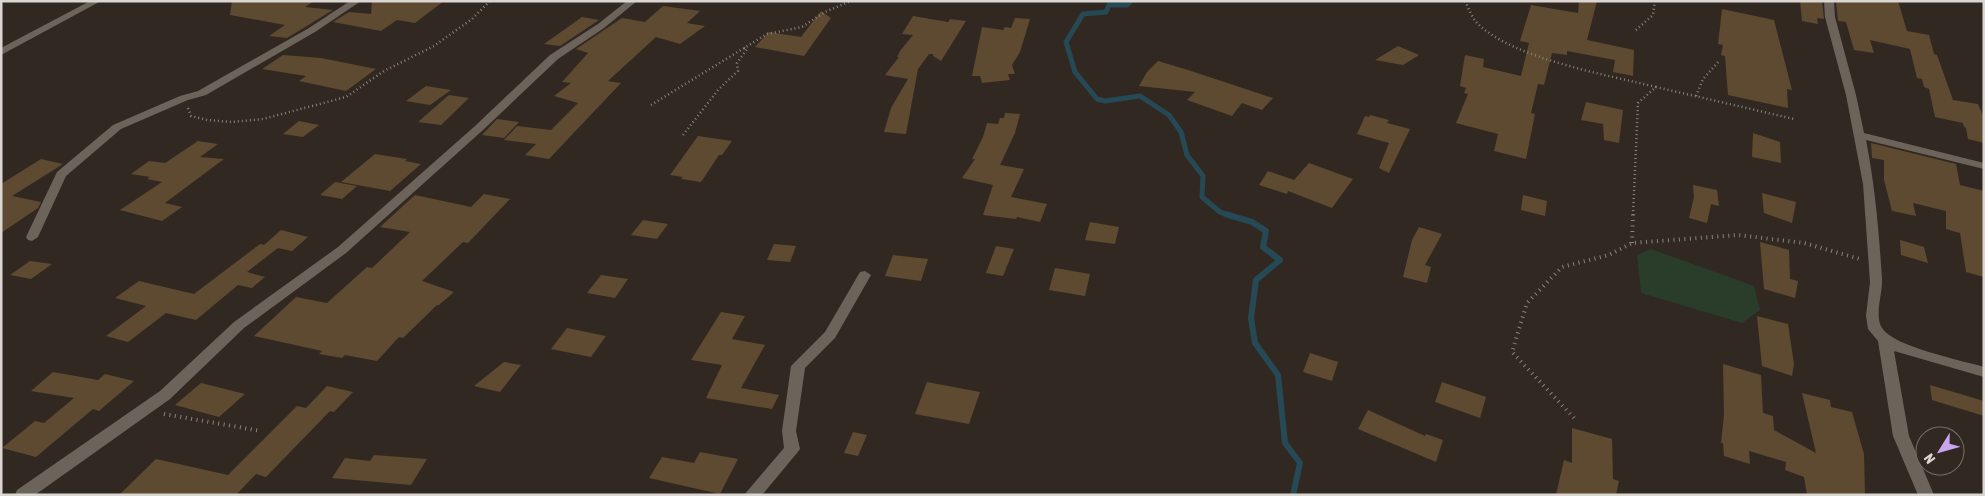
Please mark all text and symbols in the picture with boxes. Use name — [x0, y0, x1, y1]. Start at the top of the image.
north arrow — [1915, 426, 1965, 476]
text: N — [1921, 451, 1938, 467]

